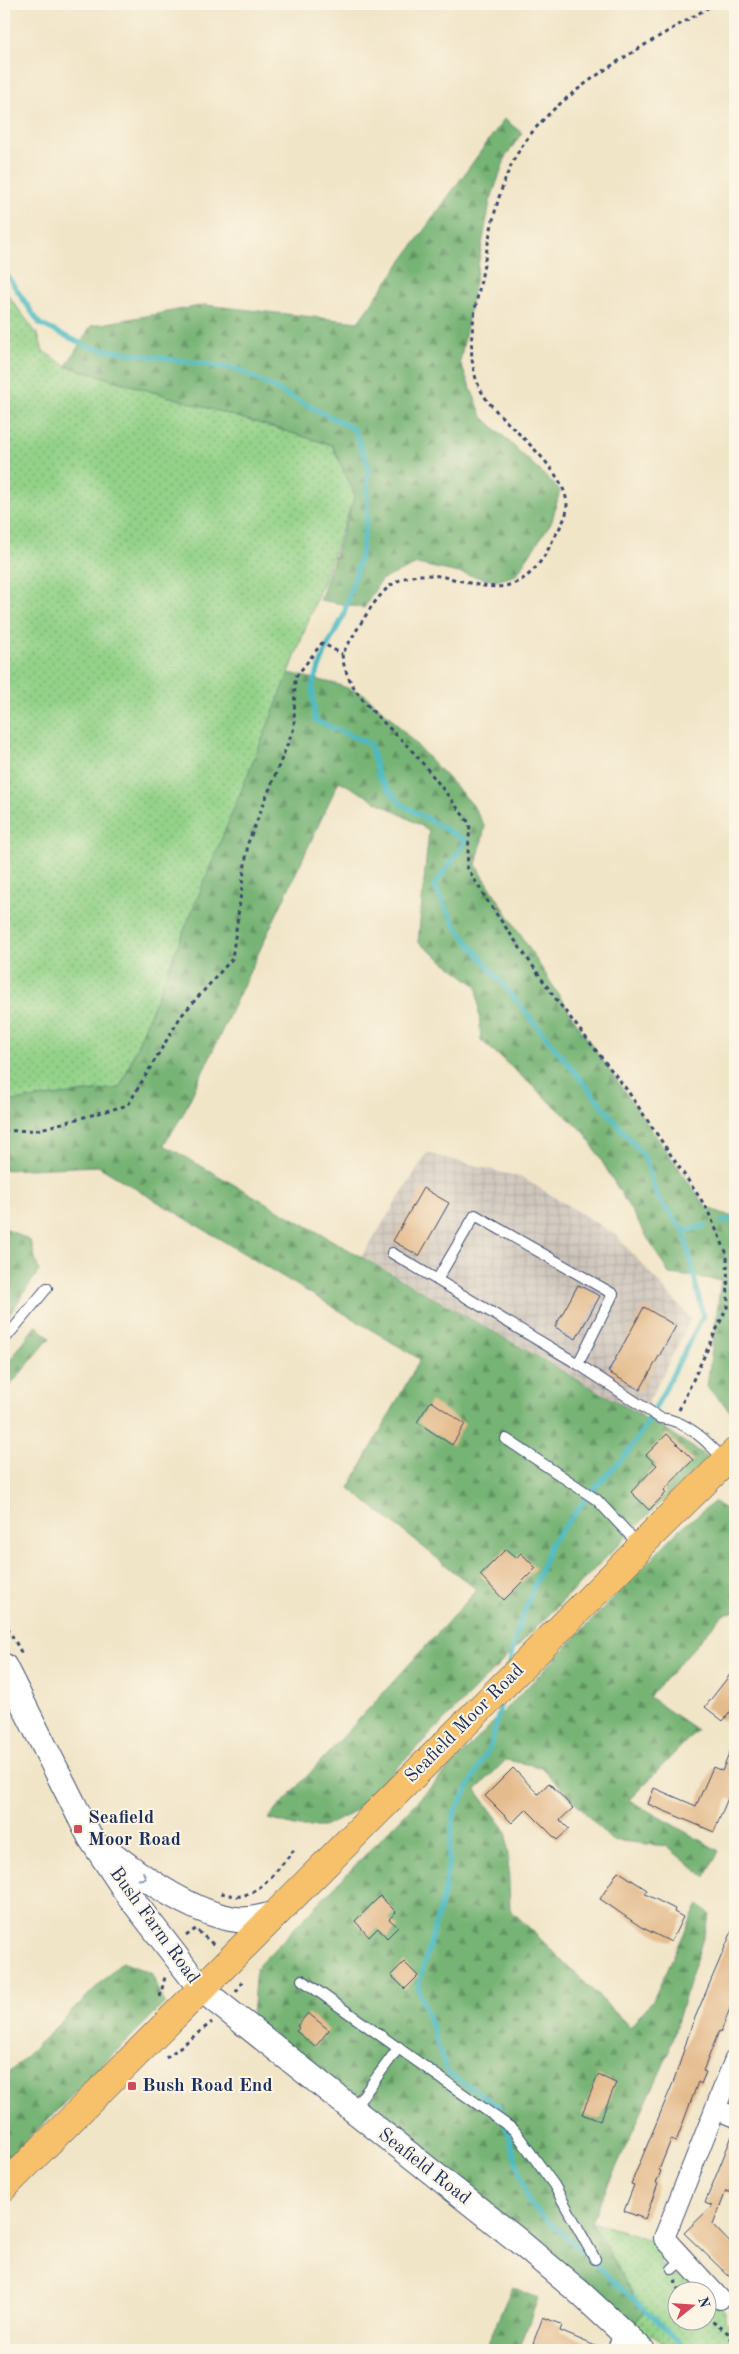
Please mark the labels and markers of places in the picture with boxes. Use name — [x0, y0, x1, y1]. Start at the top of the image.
place label: Seafield Moor Road — [88, 1809, 181, 1850]
marker: Seafield Moor Road — [72, 1823, 84, 1835]
place label: Bush Road End — [142, 2077, 273, 2096]
marker: Bush Road End — [126, 2080, 138, 2092]

